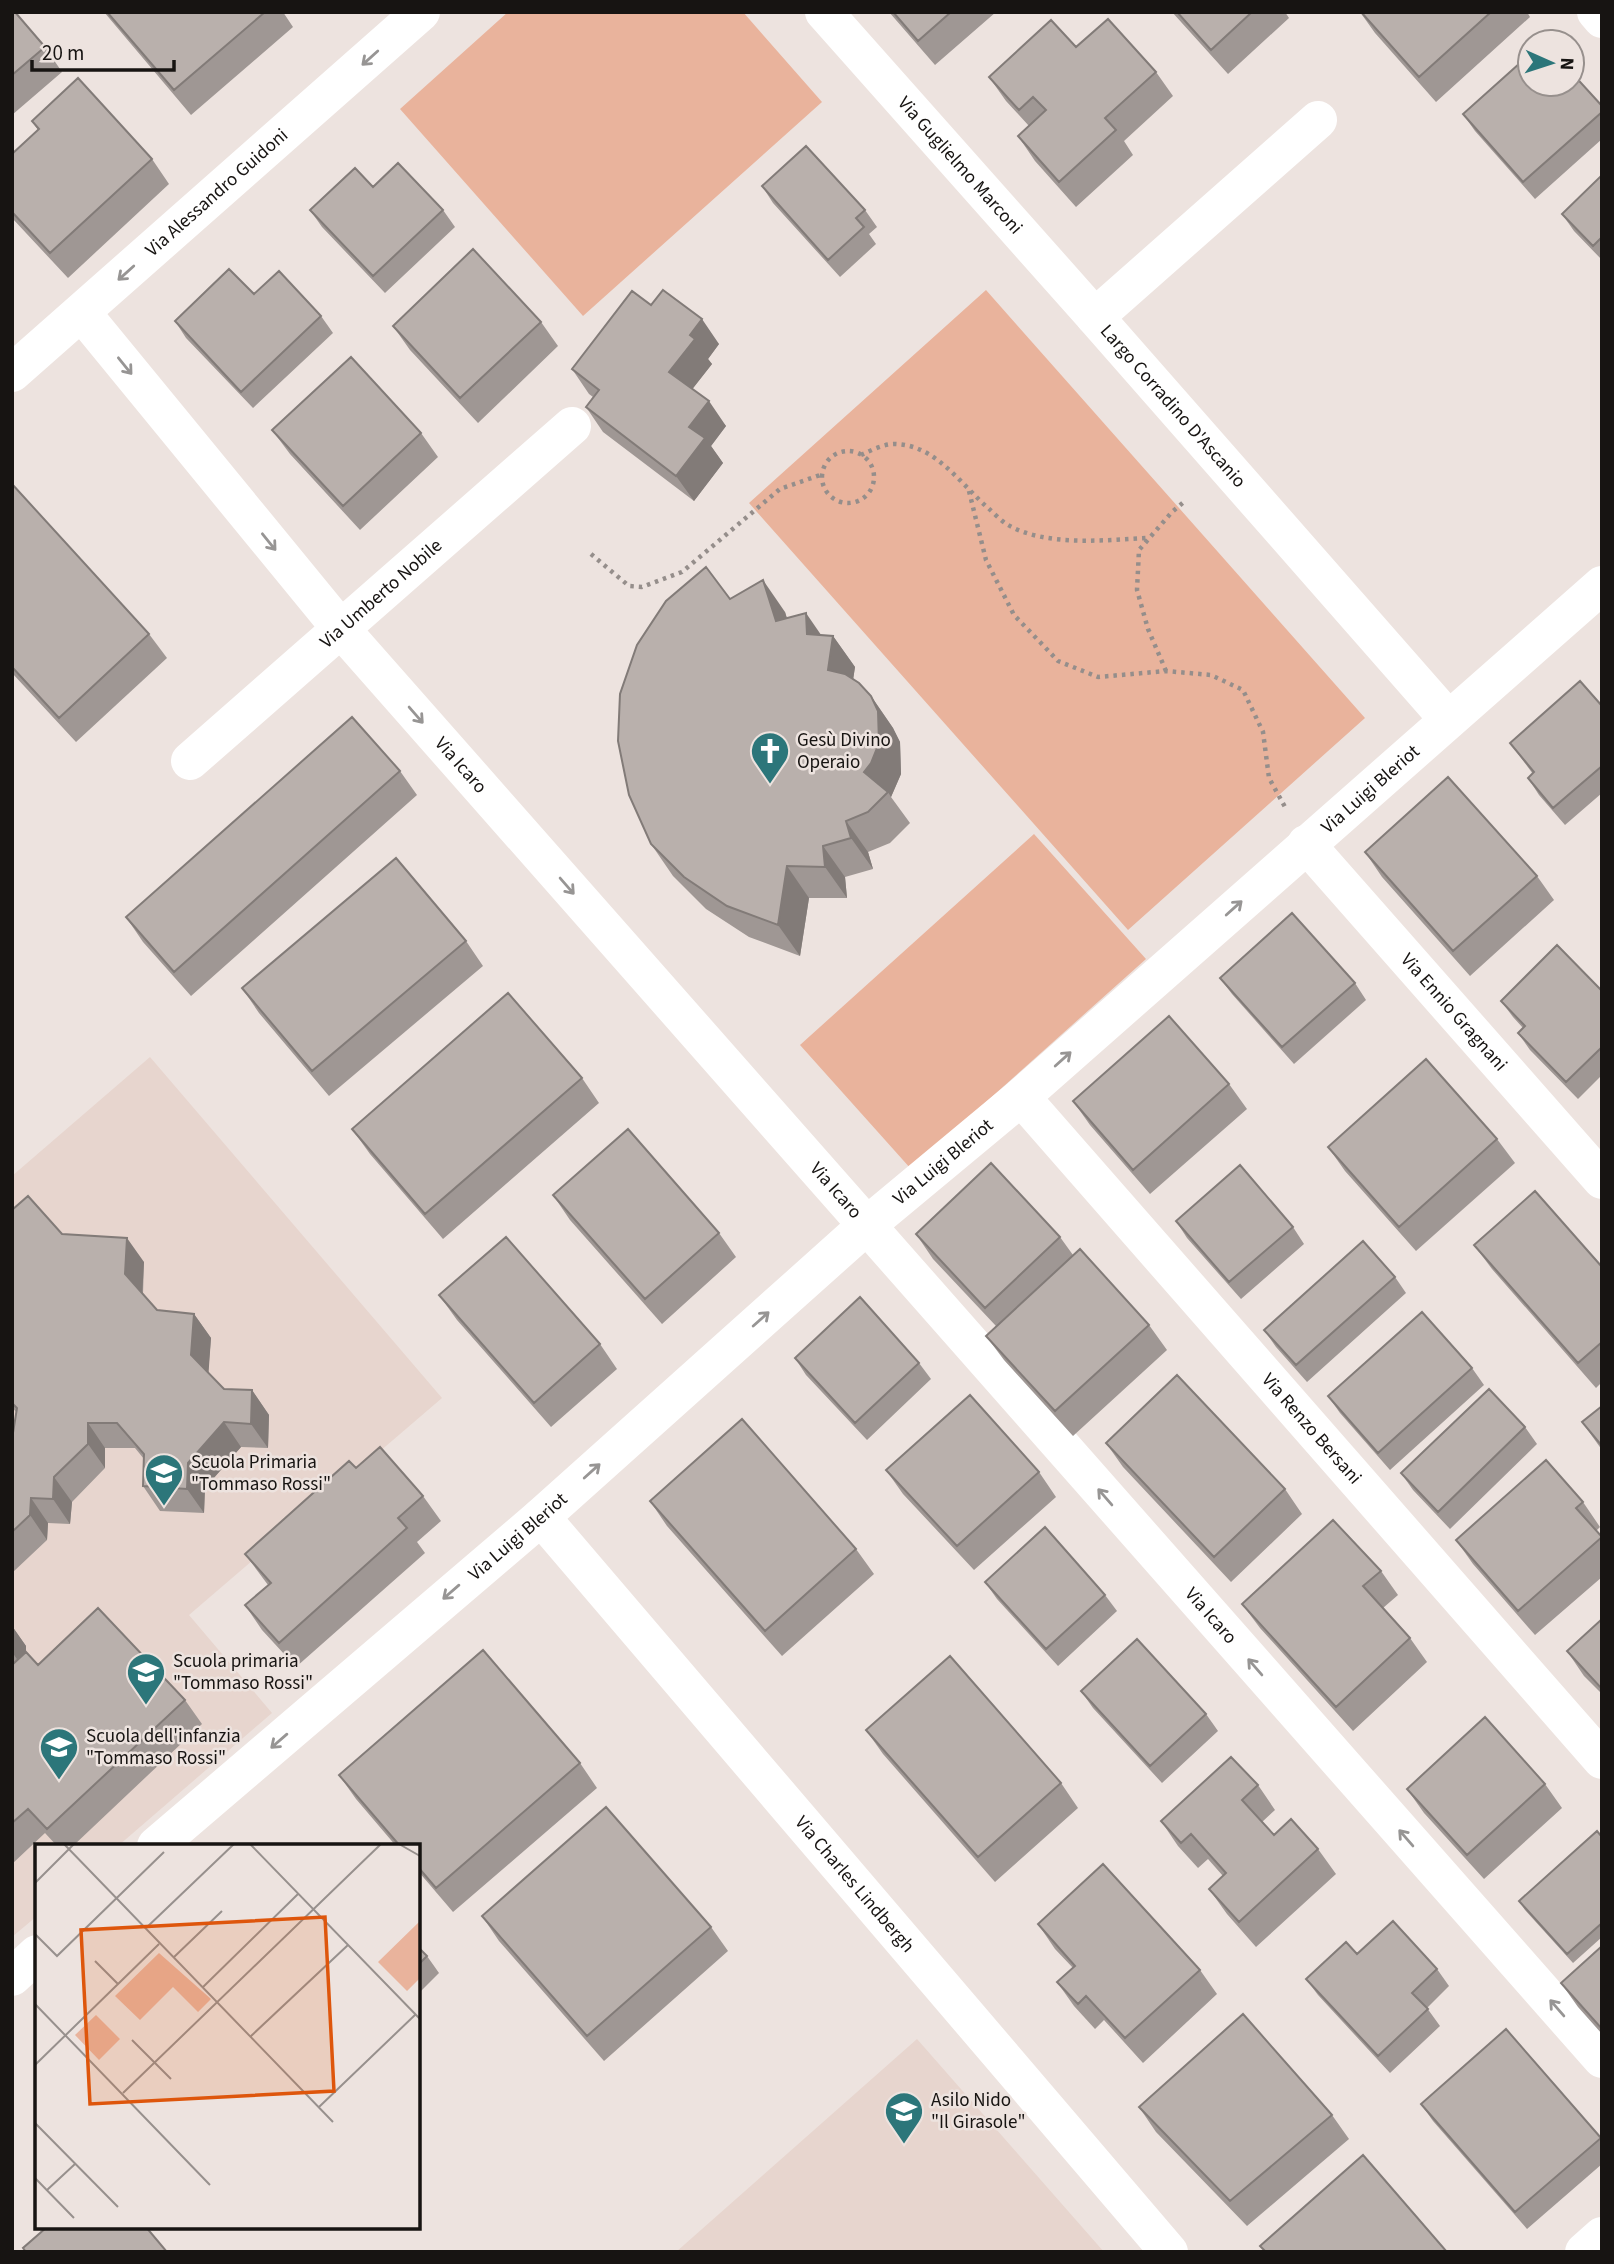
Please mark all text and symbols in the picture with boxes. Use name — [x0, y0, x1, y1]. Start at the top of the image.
scale bar — [32, 28, 173, 72]
north arrow — [1516, 28, 1586, 98]
text: 20 m — [42, 38, 84, 68]
one-way arrow — [362, 49, 379, 66]
text: N — [1553, 57, 1580, 71]
street label: Via Guglielmo Marconi — [891, 90, 1029, 240]
street label: Via Alessandro Guidoni — [139, 122, 294, 263]
one-way arrow — [118, 265, 135, 282]
street label: Largo Corradino D'Ascanio — [1094, 318, 1252, 494]
one-way arrow — [117, 356, 133, 374]
one-way arrow — [261, 532, 277, 550]
street label: Via Umberto Nobile — [314, 532, 448, 655]
one-way arrow — [408, 706, 424, 724]
place label: Gesù Divino Operaio — [797, 727, 891, 776]
church icon: Gesù Divino Operaio — [749, 730, 791, 785]
street label: Via Icaro — [428, 731, 493, 799]
street label: Via Luigi Bleriot — [1315, 738, 1426, 840]
one-way arrow — [559, 876, 575, 894]
one-way arrow — [1224, 900, 1242, 916]
street label: Via Ennio Gragnani — [1394, 947, 1514, 1077]
one-way arrow — [1054, 1051, 1072, 1067]
street label: Via Luigi Bleriot — [887, 1112, 1000, 1212]
street label: Via Icaro — [804, 1156, 869, 1225]
one-way arrow — [752, 1311, 769, 1328]
street label: Via Renzo Bersani — [1255, 1367, 1368, 1490]
place label: Scuola Primaria "Tommaso Rossi" — [191, 1449, 331, 1498]
school or university icon: Scuola Primaria "Tommaso Rossi" — [143, 1452, 185, 1507]
one-way arrow — [582, 1463, 600, 1479]
street label: Via Luigi Bleriot — [462, 1486, 574, 1587]
one-way arrow — [1097, 1488, 1113, 1506]
street label: Via Icaro — [1179, 1581, 1244, 1650]
one-way arrow — [442, 1584, 460, 1600]
place label: Scuola primaria "Tommaso Rossi" — [173, 1648, 313, 1697]
school or university icon: Scuola primaria "Tommaso Rossi" — [125, 1651, 167, 1706]
one-way arrow — [1247, 1658, 1263, 1676]
place label: Scuola dell'infanzia "Tommaso Rossi" — [86, 1723, 241, 1772]
school or university icon: Scuola dell'infanzia "Tommaso Rossi" — [38, 1726, 80, 1781]
one-way arrow — [270, 1733, 288, 1749]
street label: Via Charles Lindbergh — [788, 1810, 921, 1959]
one-way arrow — [1398, 1829, 1414, 1847]
inset map — [35, 1844, 420, 2229]
one-way arrow — [1548, 2000, 1565, 2017]
place label: Asilo Nido "Il Girasole" — [931, 2087, 1025, 2136]
school or university icon: Asilo Nido "Il Girasole" — [883, 2090, 925, 2145]

